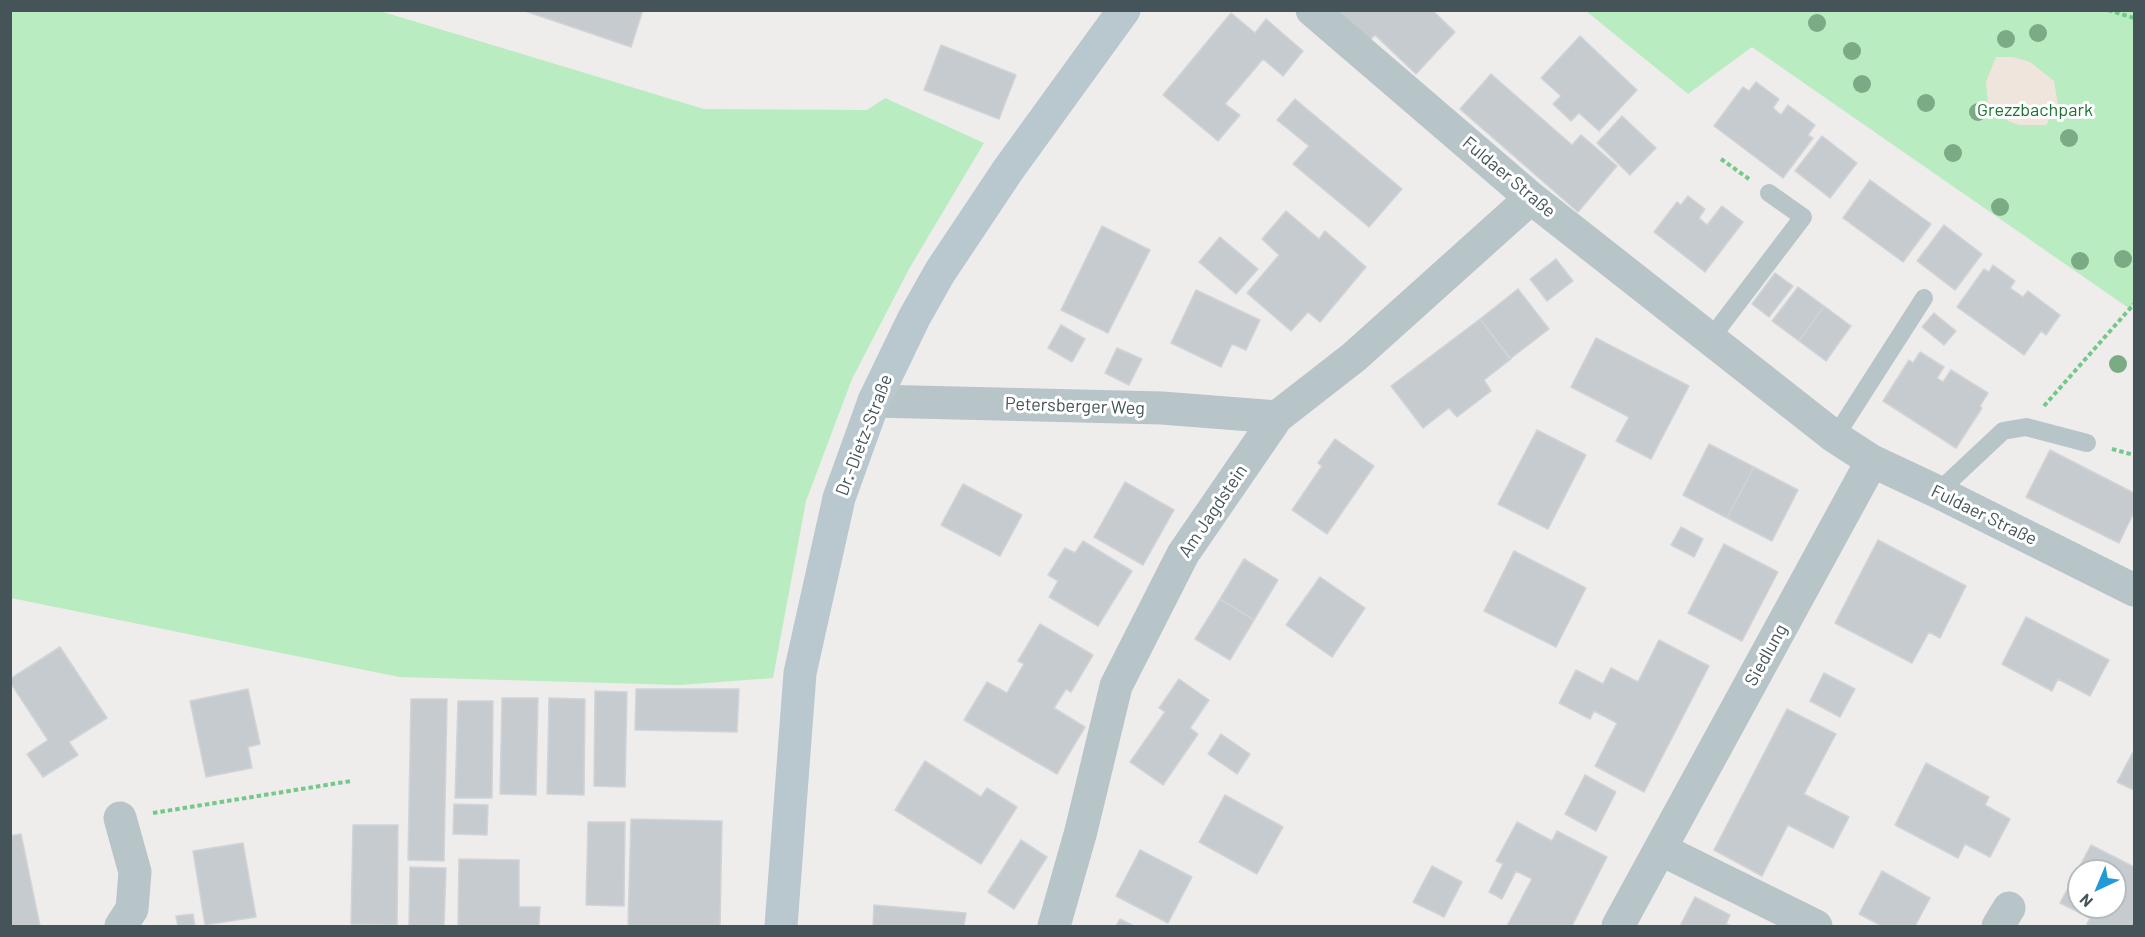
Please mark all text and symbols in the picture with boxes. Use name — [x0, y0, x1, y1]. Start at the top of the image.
park label: Grezzbachpark — [1977, 99, 2093, 121]
street label: Fuldaer Straße — [1458, 132, 1560, 222]
street label: Dr.-Dietz-Straße — [831, 371, 897, 499]
street label: Petersberger Weg — [1005, 393, 1145, 419]
street label: Am Jagdstein — [1174, 460, 1252, 562]
street label: Fuldaer Straße — [1928, 480, 2040, 550]
street label: Siedlung — [1740, 620, 1792, 690]
north arrow — [2067, 859, 2127, 919]
text: N — [2075, 890, 2096, 911]

